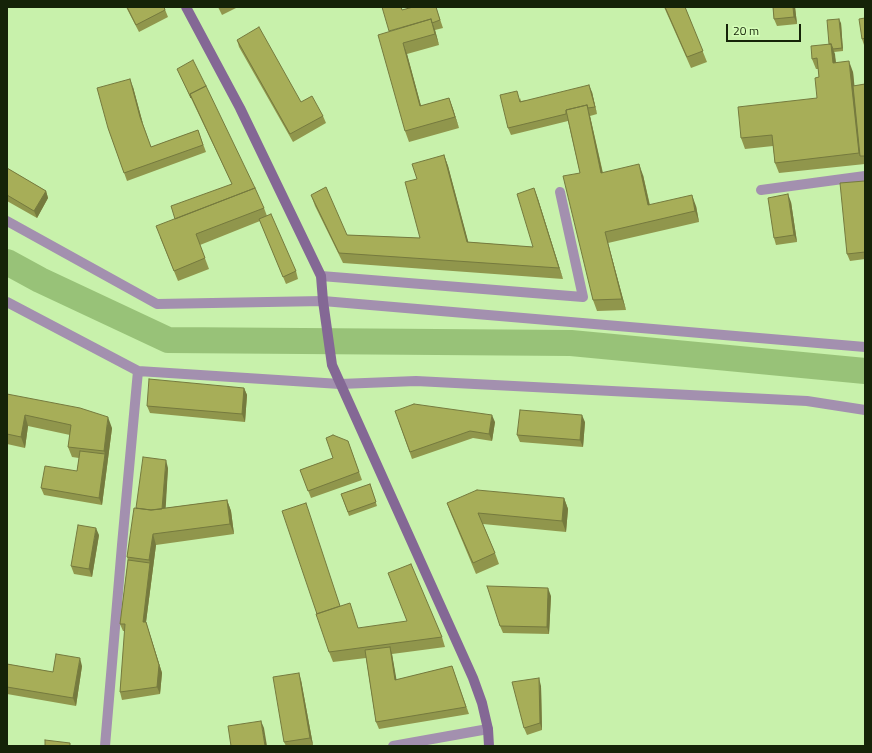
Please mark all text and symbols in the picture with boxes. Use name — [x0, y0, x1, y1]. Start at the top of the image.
scale bar — [728, 16, 803, 42]
text: 20 m — [733, 21, 759, 40]

